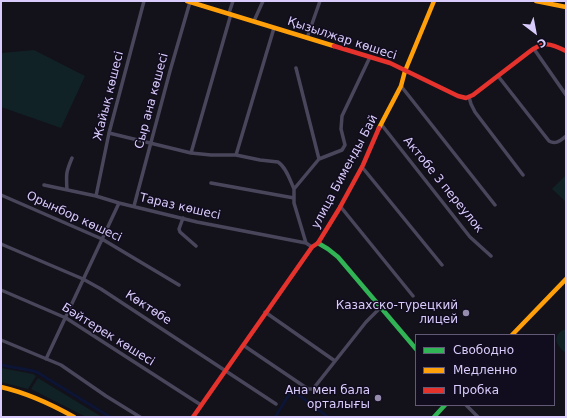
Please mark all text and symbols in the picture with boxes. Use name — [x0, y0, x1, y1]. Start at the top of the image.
north arrow — [515, 12, 555, 52]
street label: Қызылжар көшесі — [286, 15, 398, 63]
text: С — [535, 35, 549, 50]
street label: Жайық көшесі — [91, 50, 127, 142]
street label: Сыр ана көшесі — [132, 52, 172, 150]
street label: улица Бименды Бай — [309, 112, 381, 232]
street label: Актобе 3 переулок — [400, 134, 486, 236]
street label: Орынбор көшесі — [24, 189, 124, 245]
street label: Тараз көшесі — [138, 191, 222, 223]
street label: Көктөбе — [122, 288, 174, 328]
place label: Казахско-турецкий лицей — [336, 299, 458, 327]
street label: Бәйтерек көшесі — [59, 301, 157, 369]
marker: Казахско-турецкий лицей — [461, 308, 471, 318]
legend — [415, 334, 555, 406]
text: Свободно — [453, 343, 514, 357]
text: Медленно — [453, 363, 517, 377]
text: Пробка — [453, 383, 499, 397]
place label: Ана мен бала орталығы — [285, 384, 370, 412]
marker: Ана мен бала орталығы — [373, 393, 383, 403]

